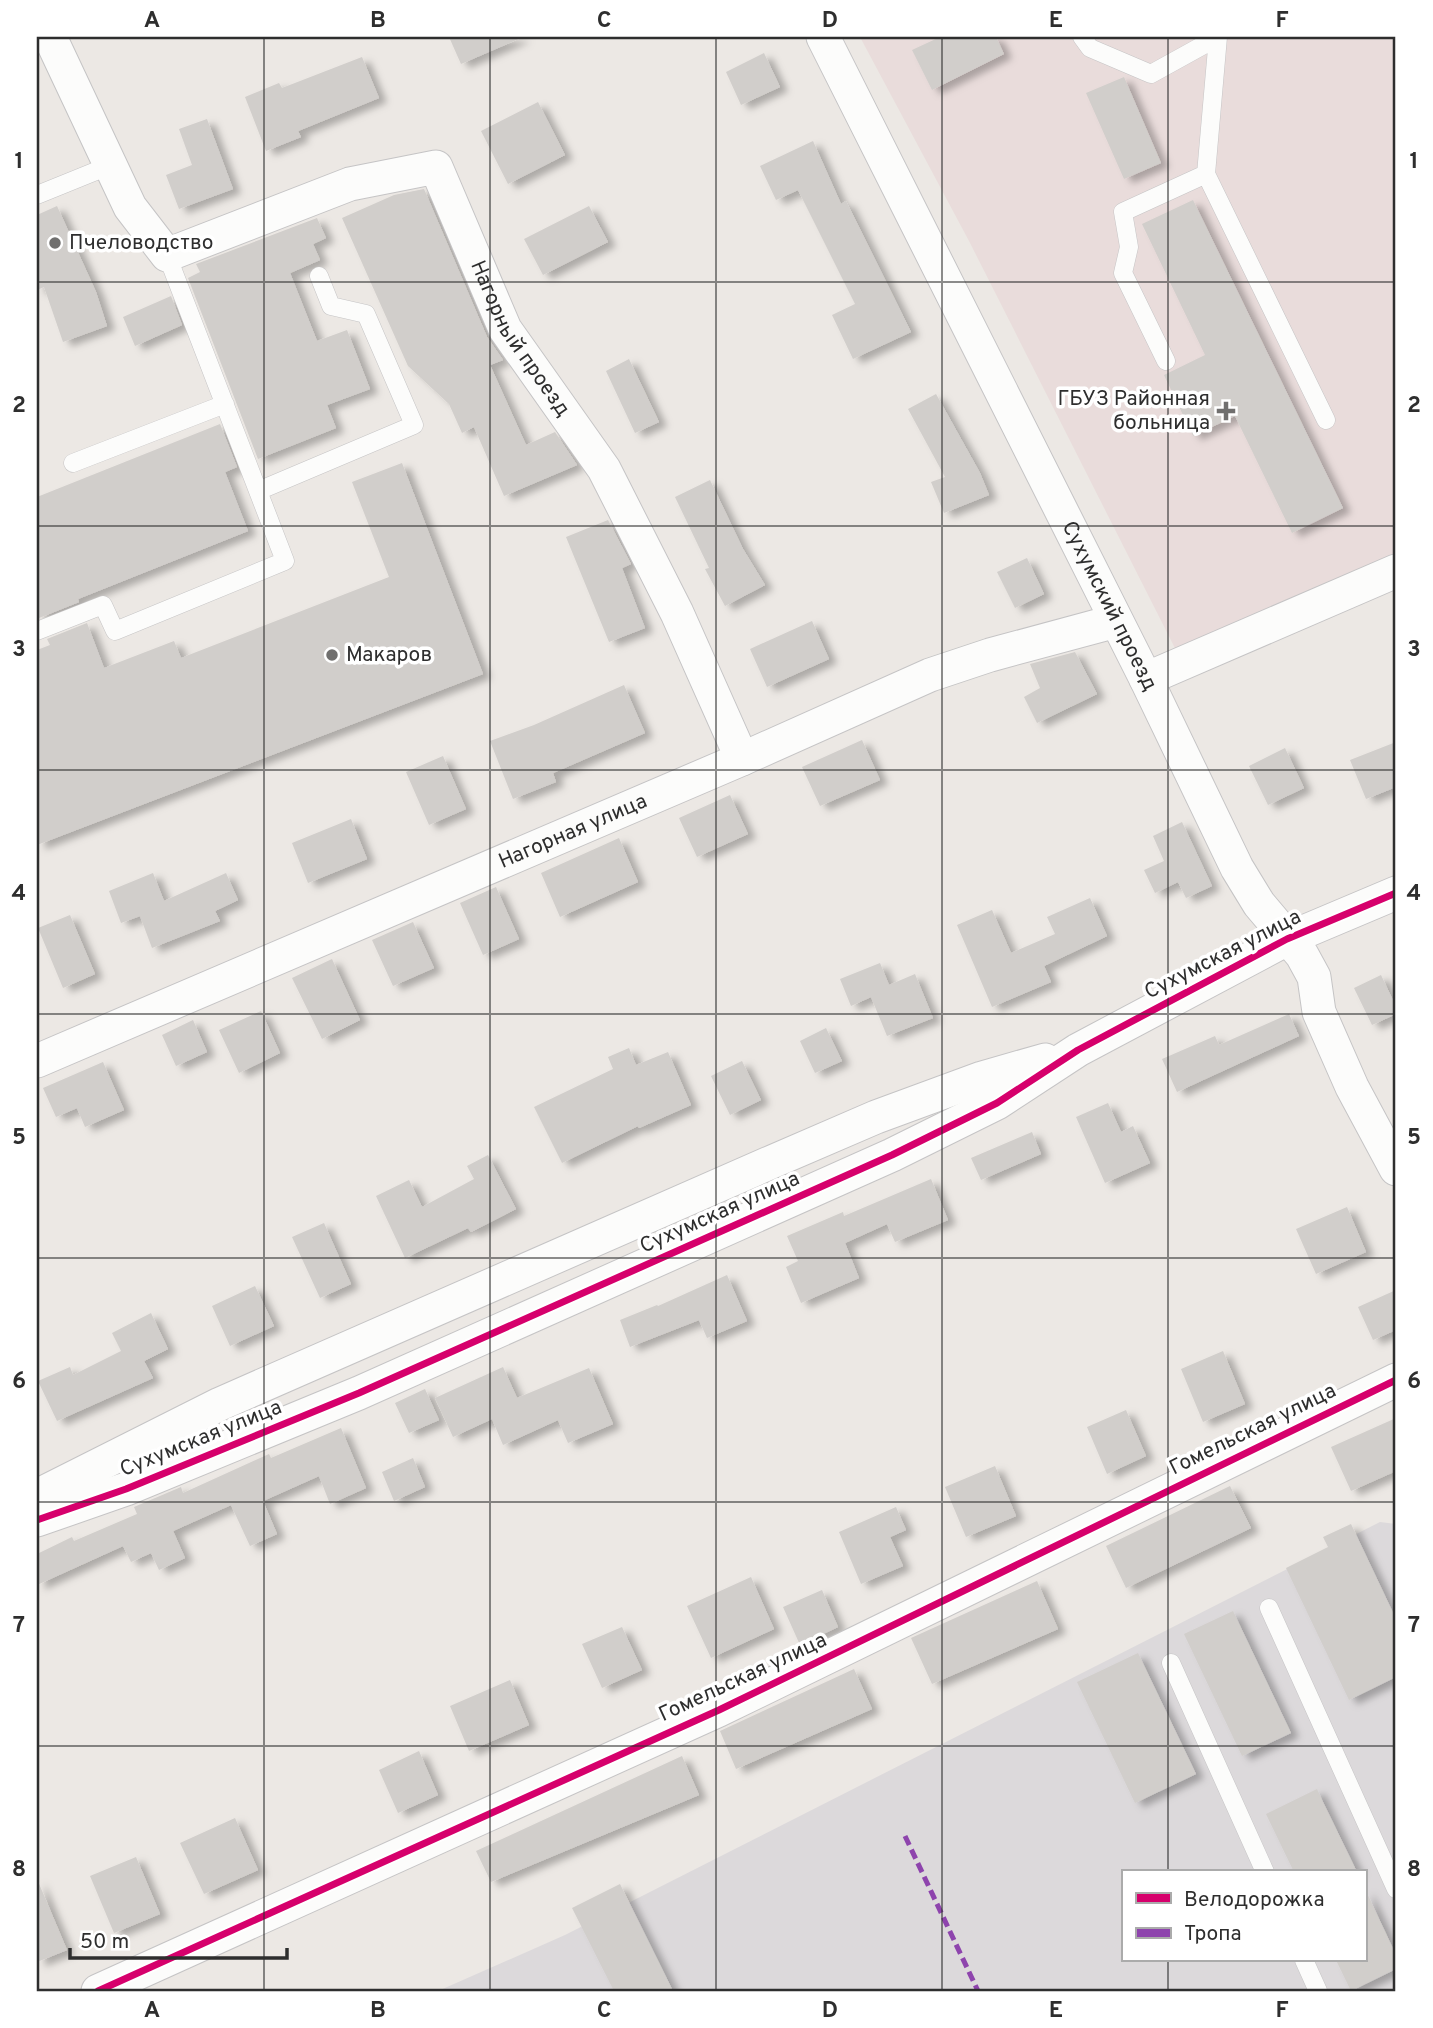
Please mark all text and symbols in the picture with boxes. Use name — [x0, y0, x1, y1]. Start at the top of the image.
text: A — [144, 7, 160, 36]
text: B — [370, 7, 386, 36]
text: C — [597, 7, 611, 36]
text: D — [822, 7, 838, 36]
text: E — [1049, 7, 1063, 36]
text: F — [1275, 7, 1289, 36]
text: 1 — [14, 148, 24, 177]
text: 1 — [1409, 148, 1419, 177]
place label: Пчеловодство — [69, 230, 213, 257]
marker: Пчеловодство — [47, 235, 63, 251]
street label: Нагорный проезд — [464, 256, 576, 422]
place label: ГБУЗ Районная больница — [1057, 386, 1210, 437]
text: 2 — [12, 392, 26, 421]
text: 2 — [1407, 392, 1421, 421]
marker: ГБУЗ Районная больница — [1216, 401, 1236, 421]
street label: Сухумский проезд — [1055, 517, 1163, 695]
text: 3 — [12, 636, 26, 665]
text: 3 — [1407, 636, 1421, 665]
place label: Макаров — [346, 642, 432, 669]
marker: Макаров — [324, 647, 340, 663]
street label: Нагорная улица — [494, 788, 651, 875]
text: 4 — [12, 880, 26, 909]
text: 4 — [1407, 880, 1421, 909]
street label: Сухумская улица — [1140, 904, 1306, 1006]
text: 5 — [12, 1124, 26, 1153]
text: 5 — [1407, 1124, 1421, 1153]
street label: Сухумская улица — [636, 1166, 804, 1260]
text: 6 — [12, 1368, 26, 1397]
text: 6 — [1407, 1368, 1421, 1397]
street label: Гомельская улица — [1165, 1378, 1341, 1482]
street label: Сухумская улица — [116, 1394, 286, 1484]
text: 7 — [13, 1612, 25, 1641]
text: 7 — [1408, 1612, 1420, 1641]
street label: Гомельская улица — [655, 1627, 831, 1729]
text: 8 — [12, 1856, 26, 1885]
text: 8 — [1407, 1856, 1421, 1885]
legend — [1122, 1870, 1366, 1962]
text: Велодорожка — [1184, 1887, 1324, 1914]
scale bar — [70, 1916, 287, 1960]
text: Тропа — [1184, 1921, 1242, 1948]
text: 50 m — [80, 1929, 129, 1956]
text: A — [144, 1997, 160, 2026]
text: B — [370, 1997, 386, 2026]
text: C — [597, 1997, 611, 2026]
text: D — [822, 1997, 838, 2026]
text: E — [1049, 1997, 1063, 2026]
text: F — [1275, 1997, 1289, 2026]

